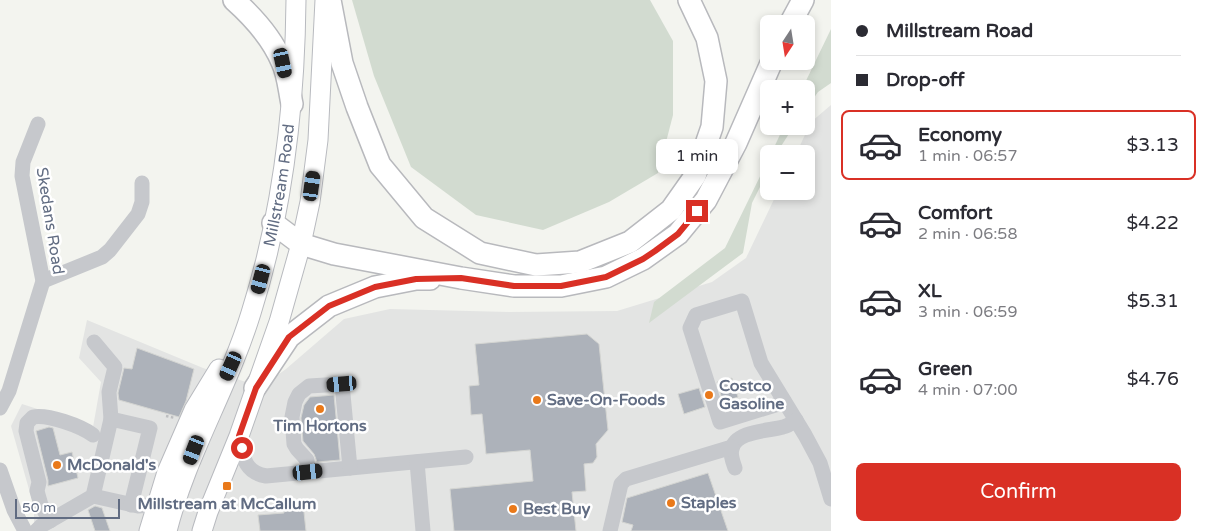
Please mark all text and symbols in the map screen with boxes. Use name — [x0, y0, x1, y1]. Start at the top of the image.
north arrow — [760, 15, 815, 70]
map controls — [760, 15, 815, 200]
text: Millstream Road — [886, 20, 1033, 42]
car — [272, 47, 293, 79]
text: Drop-off — [886, 69, 965, 91]
button: + — [760, 80, 815, 135]
street label: Millstream Road — [259, 123, 299, 248]
icon: car — [858, 123, 903, 168]
text: Economy — [918, 124, 1002, 146]
text: $3.13 — [1127, 134, 1179, 156]
callout: 1 min — [656, 138, 738, 174]
button: − — [760, 145, 815, 200]
text: 1 min — [676, 146, 718, 166]
text: 1 min · 06:57 — [918, 146, 1017, 166]
street label: Skedans Road — [32, 166, 68, 276]
car — [302, 170, 321, 202]
route end — [686, 200, 708, 222]
icon: car — [858, 201, 903, 246]
text: Comfort — [918, 202, 992, 224]
text: $4.22 — [1127, 212, 1179, 234]
text: 2 min · 06:58 — [918, 224, 1017, 244]
car — [249, 263, 272, 295]
icon: car — [858, 279, 903, 324]
text: XL — [918, 280, 942, 302]
text: $5.31 — [1127, 290, 1179, 312]
text: 3 min · 06:59 — [918, 302, 1017, 322]
car — [218, 349, 243, 383]
icon: car — [858, 357, 903, 402]
text: Green — [918, 358, 972, 380]
text: $4.76 — [1127, 368, 1179, 390]
car — [326, 375, 357, 393]
place label: Costco Gasoline — [719, 376, 784, 414]
text: 4 min · 07:00 — [918, 380, 1017, 400]
marker: Costco Gasoline — [703, 389, 715, 401]
place label: Save-On-Foods — [547, 390, 665, 410]
marker: Save-On-Foods — [531, 394, 543, 406]
marker: Tim Hortons — [314, 403, 326, 415]
place label: Tim Hortons — [272, 416, 367, 436]
car — [181, 433, 206, 467]
route start — [231, 437, 253, 459]
place label: McDonald's — [67, 455, 157, 475]
marker: McDonald's — [51, 459, 63, 471]
car — [292, 463, 323, 481]
button: Confirm — [856, 463, 1181, 521]
marker: Millstream at McCallum — [221, 480, 233, 492]
place label: Staples — [681, 493, 737, 513]
place label: Millstream at McCallum — [138, 494, 316, 514]
scale bar — [15, 496, 120, 519]
marker: Staples — [665, 497, 677, 509]
text: 50 m — [22, 499, 56, 516]
place label: Best Buy — [523, 499, 591, 519]
marker: Best Buy — [507, 503, 519, 515]

